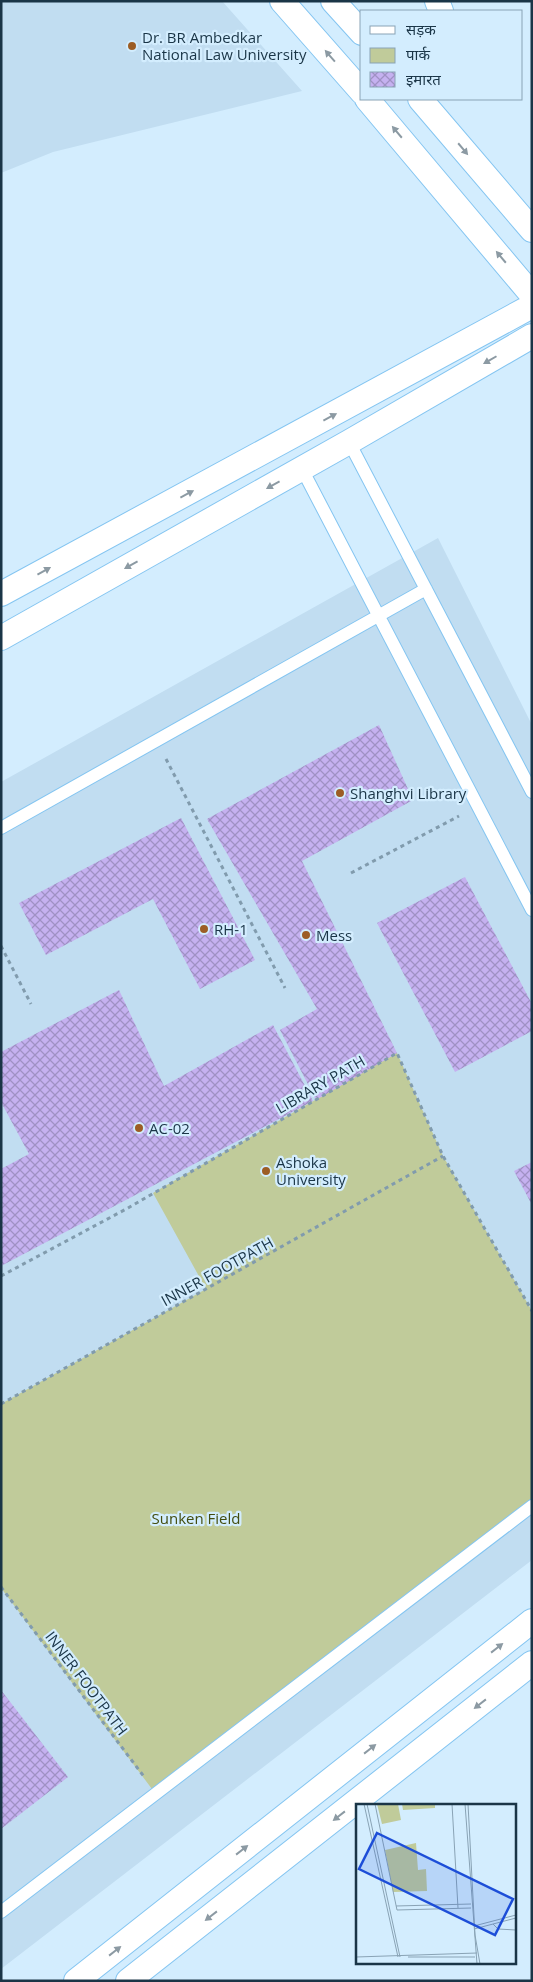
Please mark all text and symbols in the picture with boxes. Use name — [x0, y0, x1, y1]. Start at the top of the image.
legend — [360, 10, 523, 100]
text: सड़क — [406, 19, 436, 39]
place label: Dr. BR Ambedkar National Law University — [142, 27, 307, 64]
marker: Dr. BR Ambedkar National Law University — [126, 40, 138, 52]
text: पार्क — [406, 44, 430, 64]
one-way arrow — [324, 49, 335, 62]
text: इमारत — [406, 69, 441, 89]
one-way arrow — [391, 126, 402, 139]
one-way arrow — [457, 143, 468, 155]
one-way arrow — [495, 251, 506, 264]
one-way arrow — [483, 356, 496, 365]
one-way arrow — [323, 412, 337, 421]
one-way arrow — [266, 481, 280, 489]
one-way arrow — [180, 489, 194, 498]
one-way arrow — [125, 560, 138, 569]
one-way arrow — [37, 566, 51, 575]
place label: Shanghvi Library — [350, 783, 467, 803]
marker: Shanghvi Library — [334, 787, 346, 799]
place label: RH-1 — [214, 919, 248, 939]
marker: RH-1 — [198, 923, 210, 935]
place label: Mess — [316, 925, 352, 945]
marker: Mess — [300, 929, 312, 941]
street label: LIBRARY PATH — [272, 1050, 368, 1118]
place label: AC-02 — [149, 1118, 190, 1138]
marker: AC-02 — [133, 1122, 145, 1134]
place label: Ashoka University — [276, 1152, 346, 1189]
marker: Ashoka University — [260, 1165, 272, 1177]
street label: INNER FOOTPATH — [157, 1232, 277, 1310]
park label: Sunken Field — [152, 1508, 240, 1528]
street label: INNER FOOTPATH — [41, 1627, 133, 1739]
one-way arrow — [490, 1643, 503, 1654]
one-way arrow — [474, 1699, 487, 1710]
one-way arrow — [363, 1744, 376, 1755]
inset map — [356, 1804, 516, 1964]
one-way arrow — [332, 1810, 345, 1821]
one-way arrow — [236, 1845, 249, 1855]
one-way arrow — [205, 1911, 218, 1922]
one-way arrow — [108, 1945, 121, 1956]

